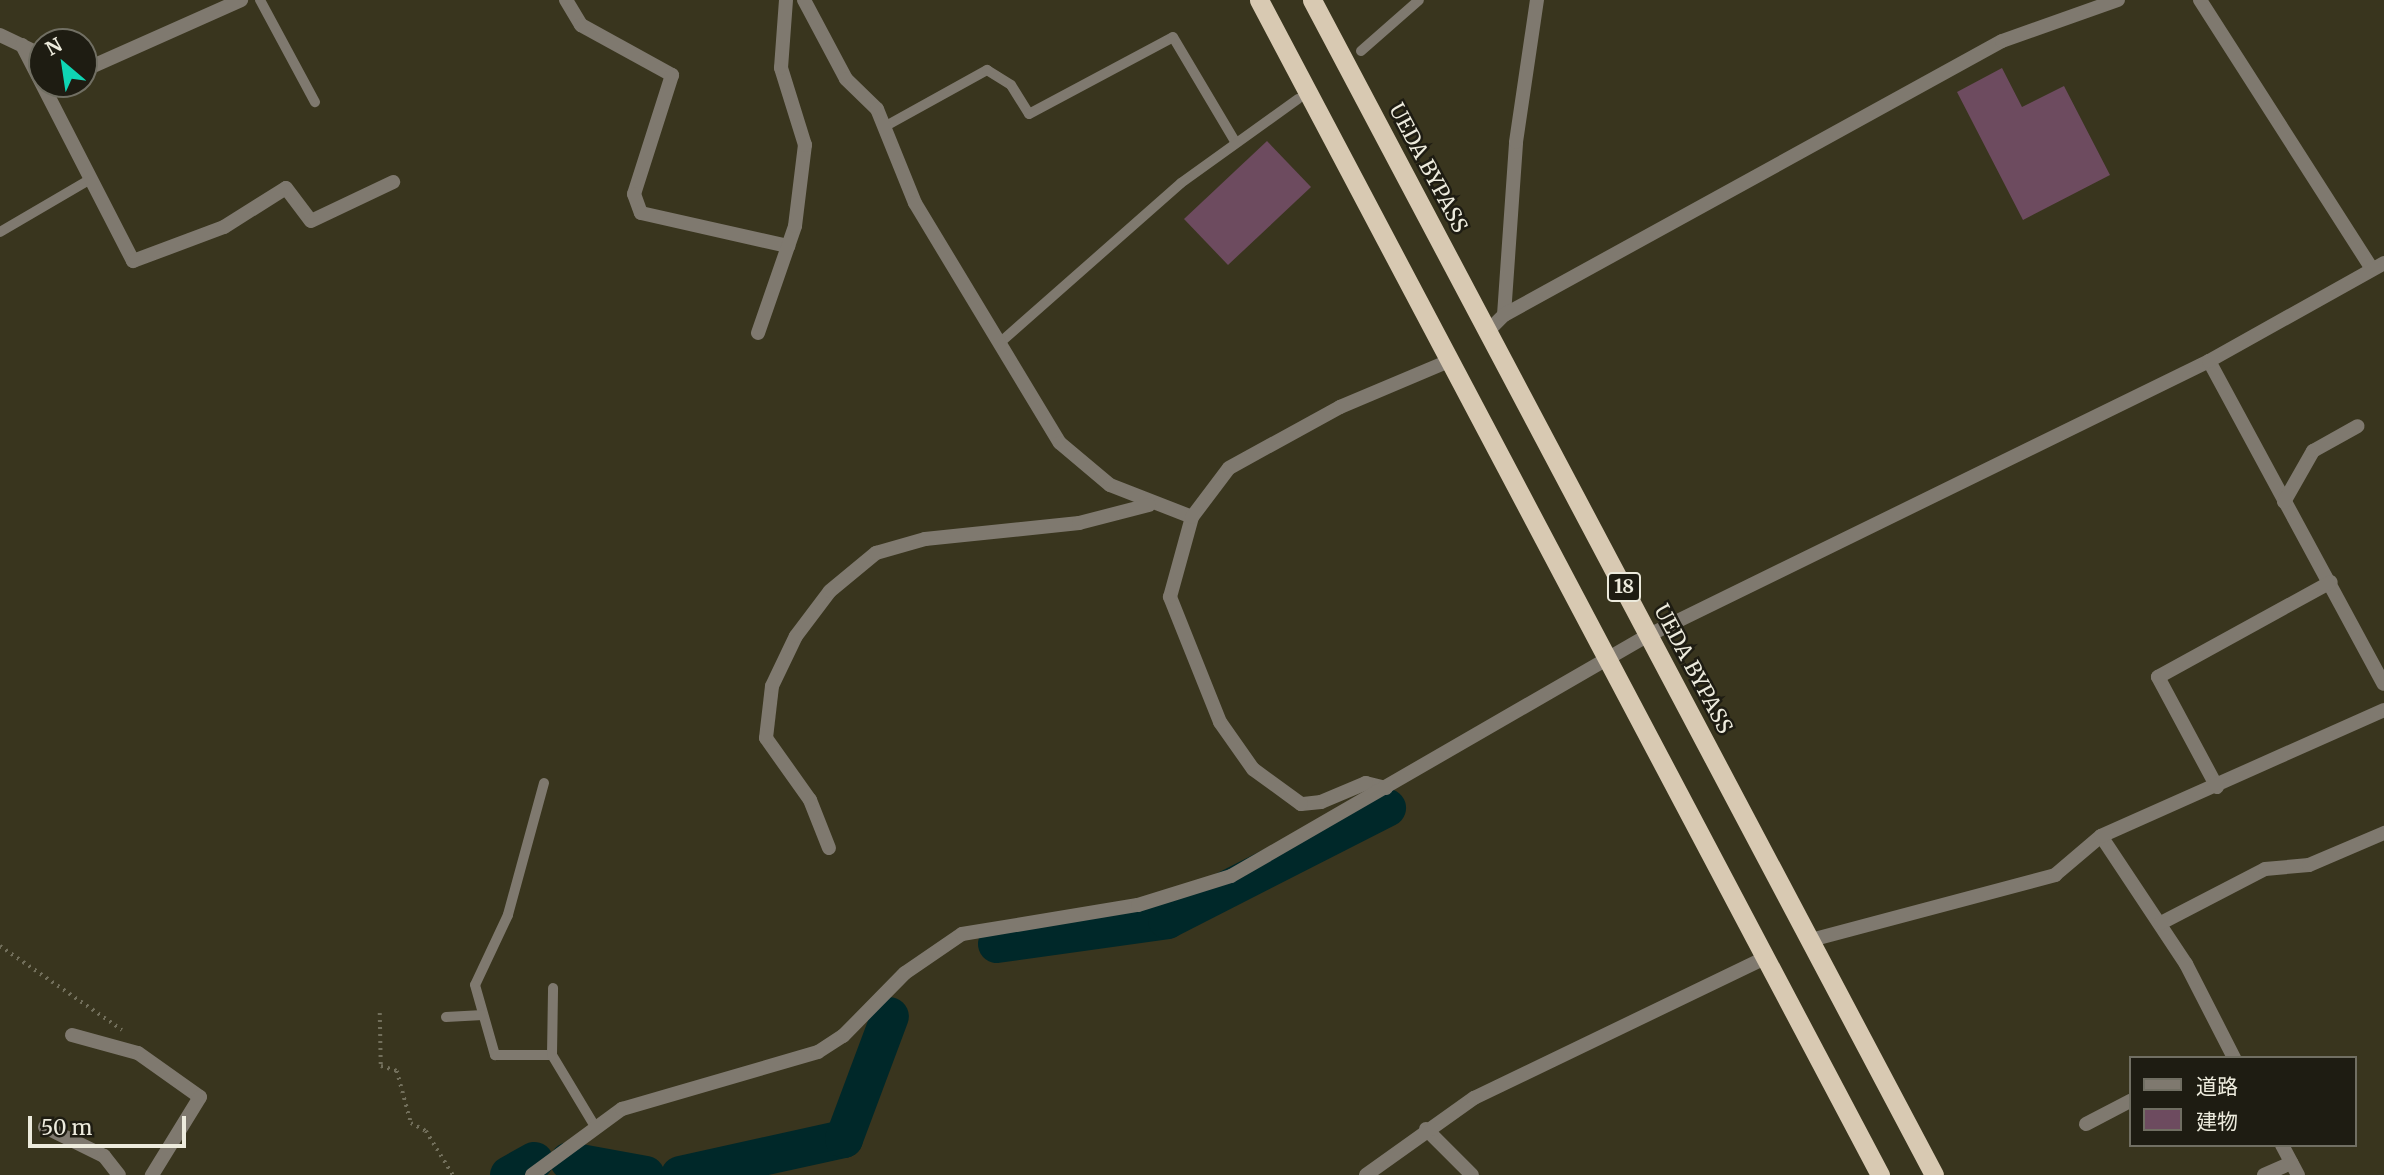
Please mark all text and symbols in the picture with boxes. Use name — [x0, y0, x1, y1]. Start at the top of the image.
north arrow — [28, 28, 98, 98]
text: N — [41, 32, 66, 61]
street label: UEDA BYPASS — [1383, 99, 1473, 237]
road number: 18 — [1606, 572, 1642, 602]
street label: UEDA BYPASS — [1648, 600, 1738, 738]
legend — [2128, 1056, 2356, 1147]
text: 道路 — [2196, 1073, 2238, 1100]
scale bar — [32, 1102, 189, 1146]
text: 建物 — [2196, 1108, 2238, 1135]
text: 50 m — [41, 1114, 92, 1141]

